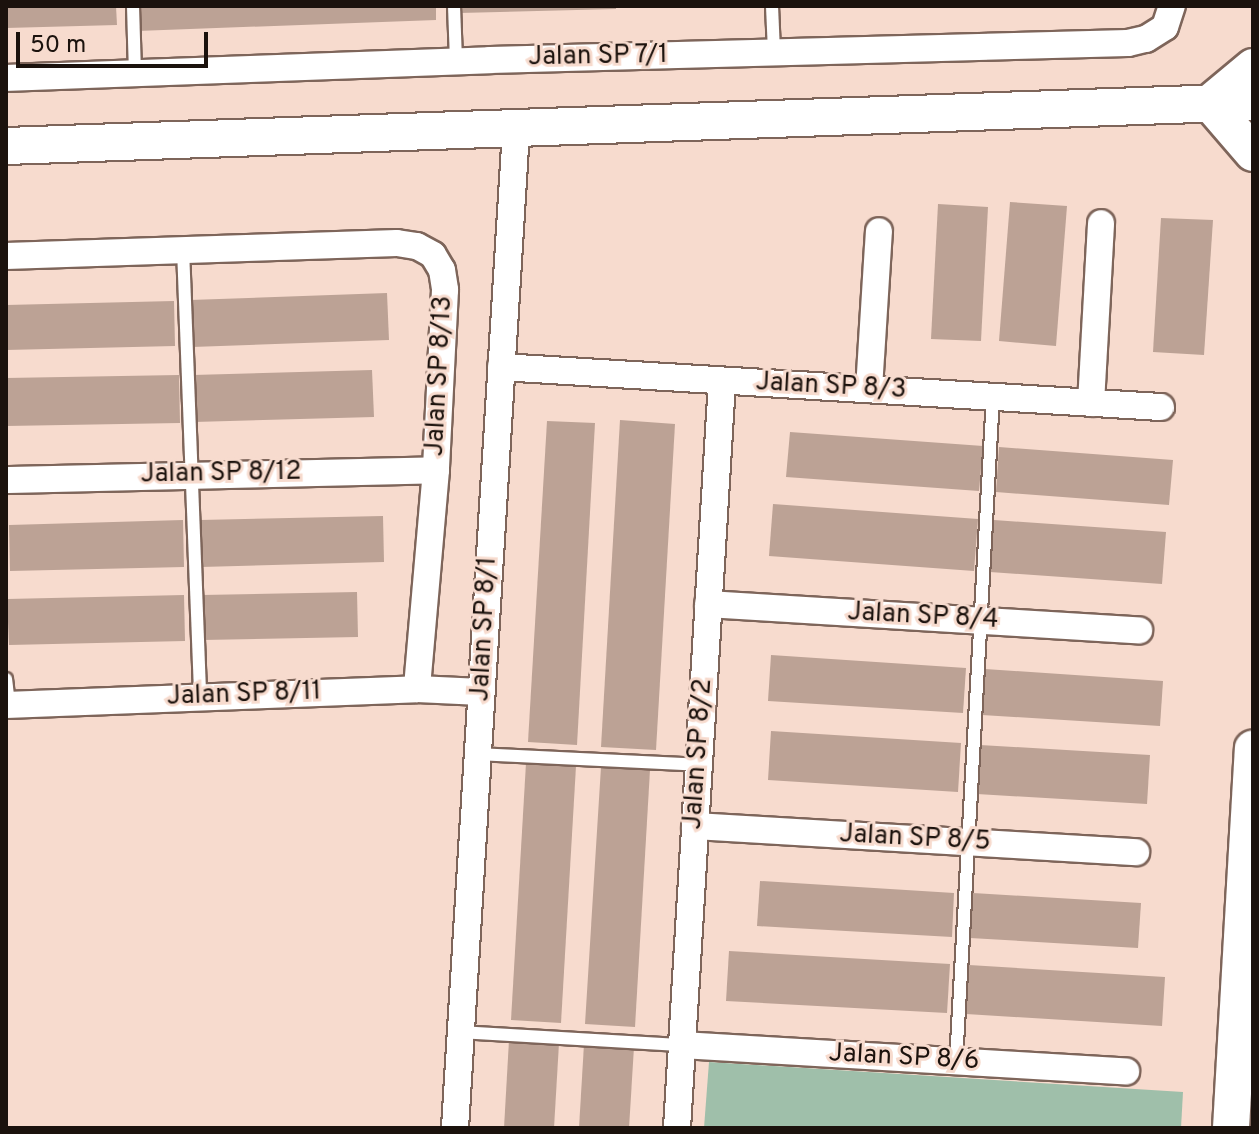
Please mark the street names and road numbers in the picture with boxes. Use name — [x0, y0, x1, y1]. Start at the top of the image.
street label: Jalan SP 7/1 — [527, 40, 669, 74]
street label: Jalan SP 8/13 — [420, 295, 460, 457]
street label: Jalan SP 8/3 — [755, 367, 907, 407]
street label: Jalan SP 8/12 — [140, 457, 302, 491]
street label: Jalan SP 8/1 — [466, 556, 504, 702]
street label: Jalan SP 8/4 — [847, 597, 999, 637]
street label: Jalan SP 8/11 — [166, 677, 322, 713]
street label: Jalan SP 8/2 — [678, 677, 720, 831]
street label: Jalan SP 8/5 — [839, 819, 991, 859]
street label: Jalan SP 8/6 — [828, 1038, 980, 1078]

